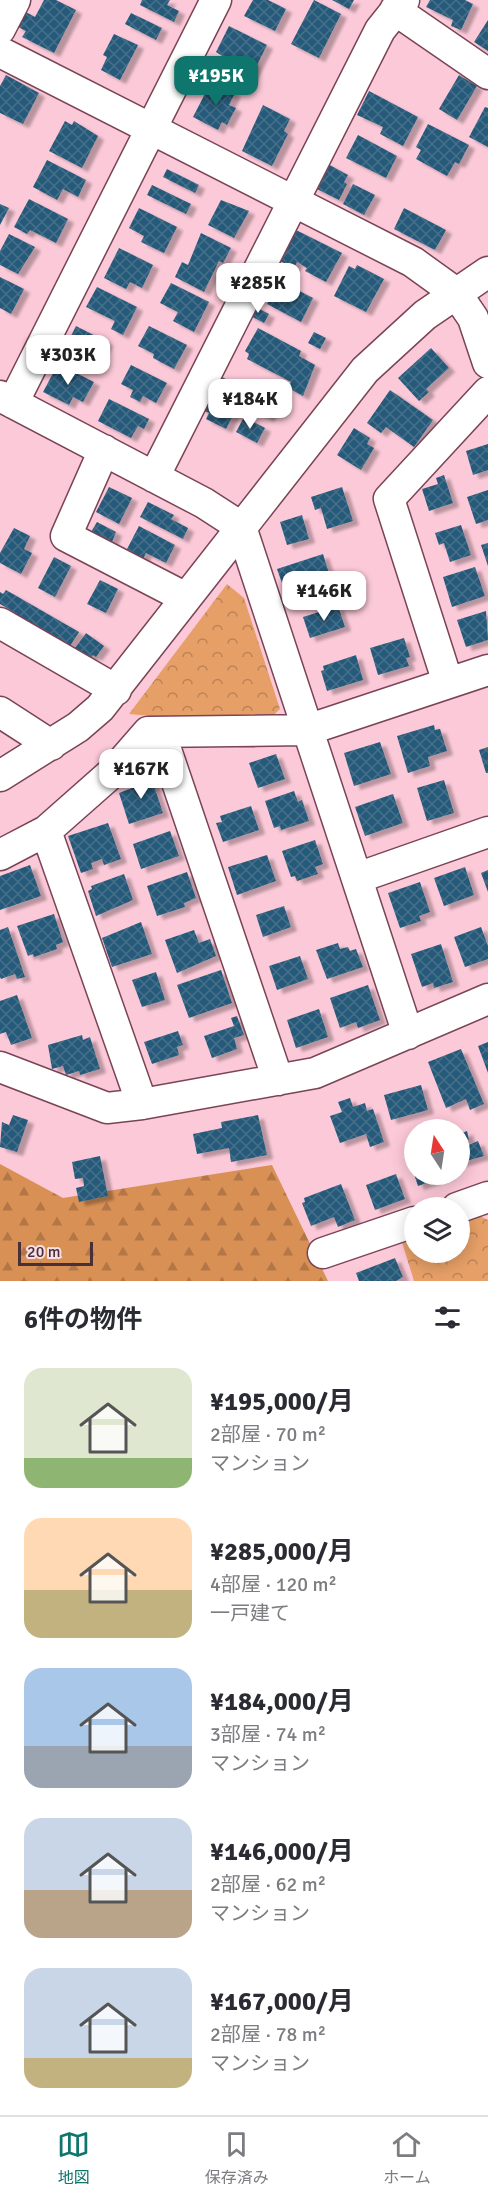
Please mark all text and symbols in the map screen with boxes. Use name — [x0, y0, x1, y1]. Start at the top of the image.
pin: ¥195K — [174, 56, 258, 107]
text: ¥195K — [188, 63, 244, 88]
pin: ¥285K — [216, 263, 300, 314]
text: ¥285K — [230, 270, 286, 295]
pin: ¥303K — [26, 335, 110, 386]
text: ¥303K — [40, 342, 96, 367]
pin: ¥184K — [208, 379, 292, 430]
text: ¥184K — [222, 386, 278, 411]
pin: ¥146K — [282, 571, 366, 622]
text: ¥146K — [296, 578, 352, 603]
pin: ¥167K — [99, 749, 183, 800]
text: ¥167K — [113, 756, 169, 781]
north arrow — [404, 1119, 470, 1185]
map controls — [404, 1119, 470, 1263]
button: layers — [404, 1197, 470, 1263]
scale bar — [18, 1239, 93, 1266]
text: 20 m — [27, 1242, 61, 1262]
icon: filters — [431, 1301, 464, 1334]
text: 6件の物件 — [24, 1304, 142, 1336]
text: ¥195,000/月 — [210, 1386, 354, 1418]
icon: home — [72, 1392, 144, 1464]
text: 2部屋 · 70 m² — [210, 1422, 326, 1447]
text: マンション — [210, 1451, 310, 1476]
text: ¥285,000/月 — [210, 1536, 354, 1568]
icon: home — [72, 1542, 144, 1614]
text: 4部屋 · 120 m² — [210, 1572, 337, 1597]
text: 一戸建て — [210, 1601, 290, 1626]
text: ¥184,000/月 — [210, 1686, 354, 1718]
icon: home — [72, 1692, 144, 1764]
text: 3部屋 · 74 m² — [210, 1722, 326, 1747]
text: マンション — [210, 1751, 310, 1776]
text: ¥146,000/月 — [210, 1836, 354, 1868]
icon: home — [72, 1842, 144, 1914]
text: 2部屋 · 62 m² — [210, 1872, 326, 1897]
text: マンション — [210, 1901, 310, 1926]
text: ¥167,000/月 — [210, 1986, 354, 2018]
icon: home — [72, 1992, 144, 2064]
text: 2部屋 · 78 m² — [210, 2022, 326, 2047]
text: マンション — [210, 2051, 310, 2076]
tab: 地図 — [57, 2128, 90, 2188]
tab: 保存済み — [205, 2128, 269, 2188]
tab: ホーム — [383, 2128, 431, 2188]

